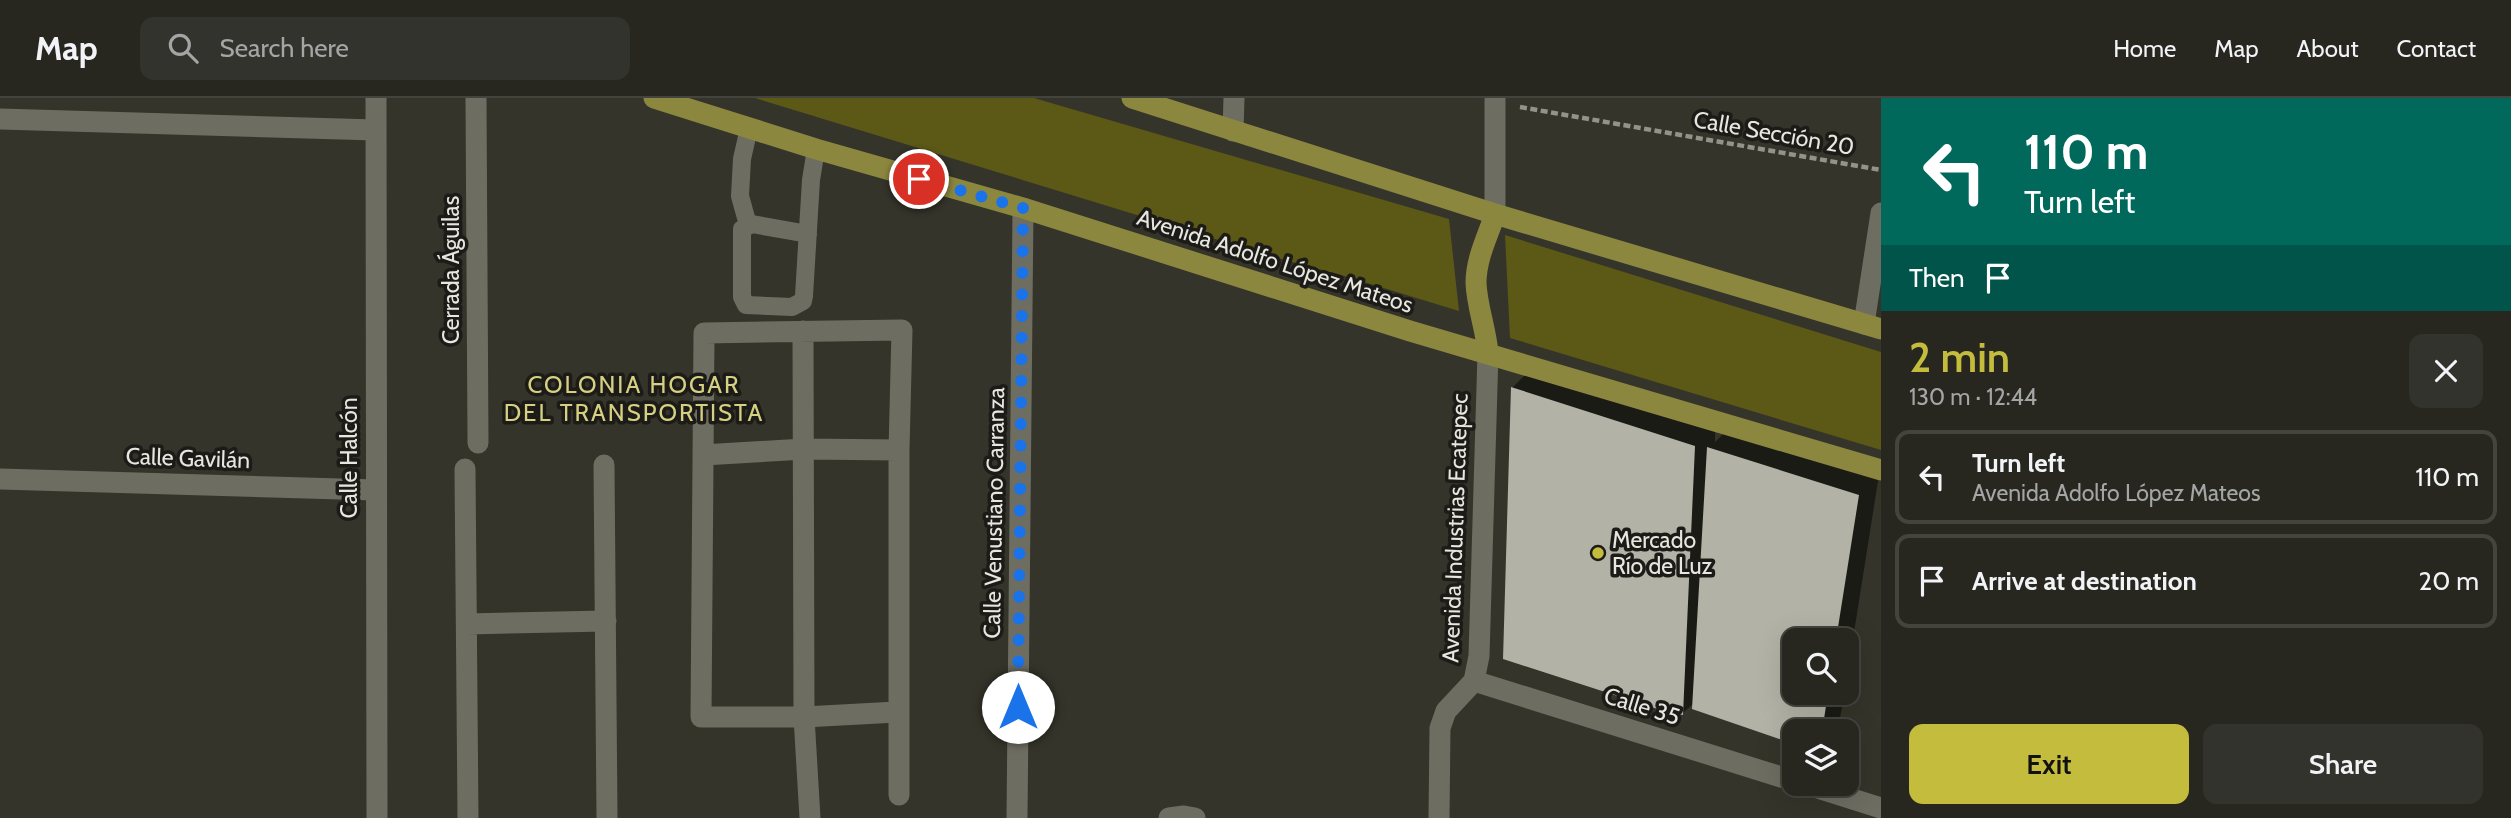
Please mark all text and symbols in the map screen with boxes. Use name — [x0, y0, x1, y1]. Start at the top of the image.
search box — [140, 17, 630, 80]
text: Map — [35, 28, 98, 68]
icon: search — [164, 29, 202, 67]
text: Search here — [220, 32, 349, 64]
text: Home — [2113, 34, 2176, 63]
text: Map — [2214, 34, 2259, 63]
text: About — [2297, 34, 2359, 63]
text: Contact — [2397, 34, 2476, 63]
street label: Calle Sección 20 — [1692, 105, 1856, 161]
text: 110 m — [2024, 122, 2148, 181]
icon: left — [1909, 126, 2000, 217]
pin — [889, 149, 949, 209]
icon: arrive — [900, 160, 938, 198]
text: Turn left — [2024, 182, 2135, 221]
street label: Cerrada Águilas — [436, 196, 465, 344]
street label: Avenida Adolfo López Mateos — [1134, 203, 1416, 319]
icon: arrive — [1979, 259, 2017, 297]
text: Then — [1909, 262, 1965, 294]
text: 2 min — [1909, 331, 2010, 383]
button: close — [2409, 334, 2483, 408]
district label: COLONIA HOGAR DEL TRANSPORTISTA — [504, 370, 764, 427]
text: 130 m · 12:44 — [1909, 383, 2037, 411]
street label: Calle Venustiano Carranza — [978, 387, 1010, 639]
street label: Avenida Industrias Ecatepec — [1436, 393, 1474, 663]
street label: Calle Halcón — [335, 397, 363, 519]
street label: Calle Gavilán — [125, 442, 251, 474]
text: Turn left — [1972, 447, 2065, 479]
icon: left — [1913, 458, 1951, 496]
text: 110 m — [2415, 461, 2479, 493]
text: Avenida Adolfo López Mateos — [1972, 479, 2260, 507]
place label: Mercado Río de Luz — [1612, 526, 1713, 580]
marker: Mercado Río de Luz — [1590, 545, 1606, 561]
icon: arrive — [1913, 562, 1951, 600]
text: Arrive at destination — [1972, 565, 2197, 597]
text: 20 m — [2419, 565, 2479, 597]
map controls — [1782, 628, 1859, 796]
button: search — [1782, 628, 1859, 705]
position arrow — [981, 670, 1055, 744]
street label: Calle 35 — [1601, 681, 1683, 731]
button: layers — [1782, 719, 1859, 796]
button: Exit — [1909, 724, 2189, 804]
button: Share — [2203, 724, 2483, 804]

